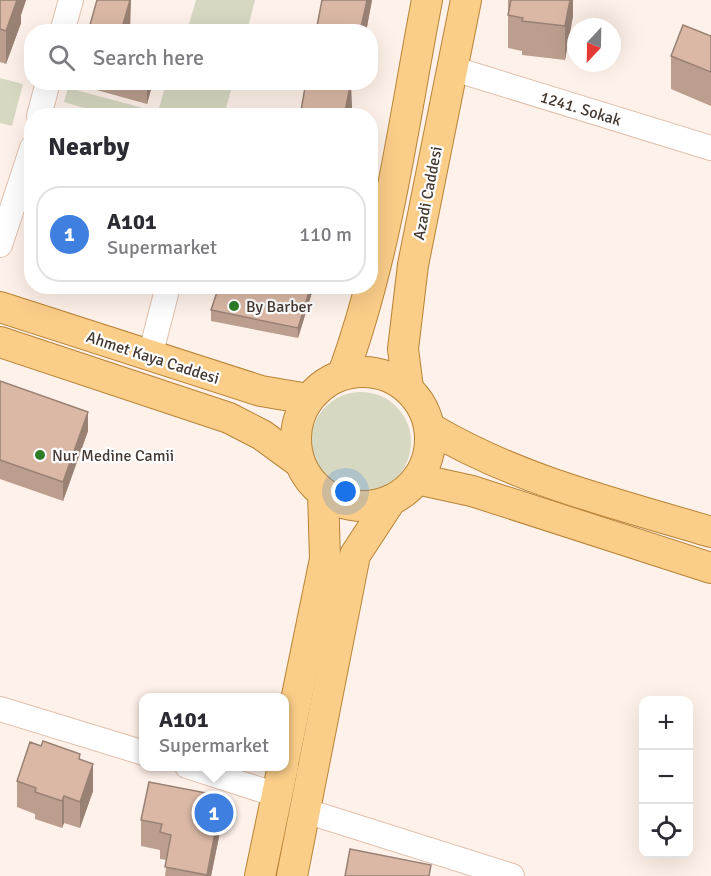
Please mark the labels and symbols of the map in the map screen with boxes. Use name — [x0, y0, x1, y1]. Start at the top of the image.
north arrow — [567, 18, 621, 72]
street label: 1241. Sokak — [538, 87, 624, 131]
street label: Azadi Caddesi — [409, 145, 447, 242]
place label: By Barber — [246, 297, 313, 317]
marker: By Barber — [227, 299, 241, 313]
street label: Ahmet Kaya Caddesi — [84, 327, 222, 389]
place label: Nur Medine Camii — [52, 446, 174, 466]
marker: Nur Medine Camii — [33, 448, 47, 462]
your location — [331, 477, 360, 506]
pin: 1 — [194, 790, 234, 836]

